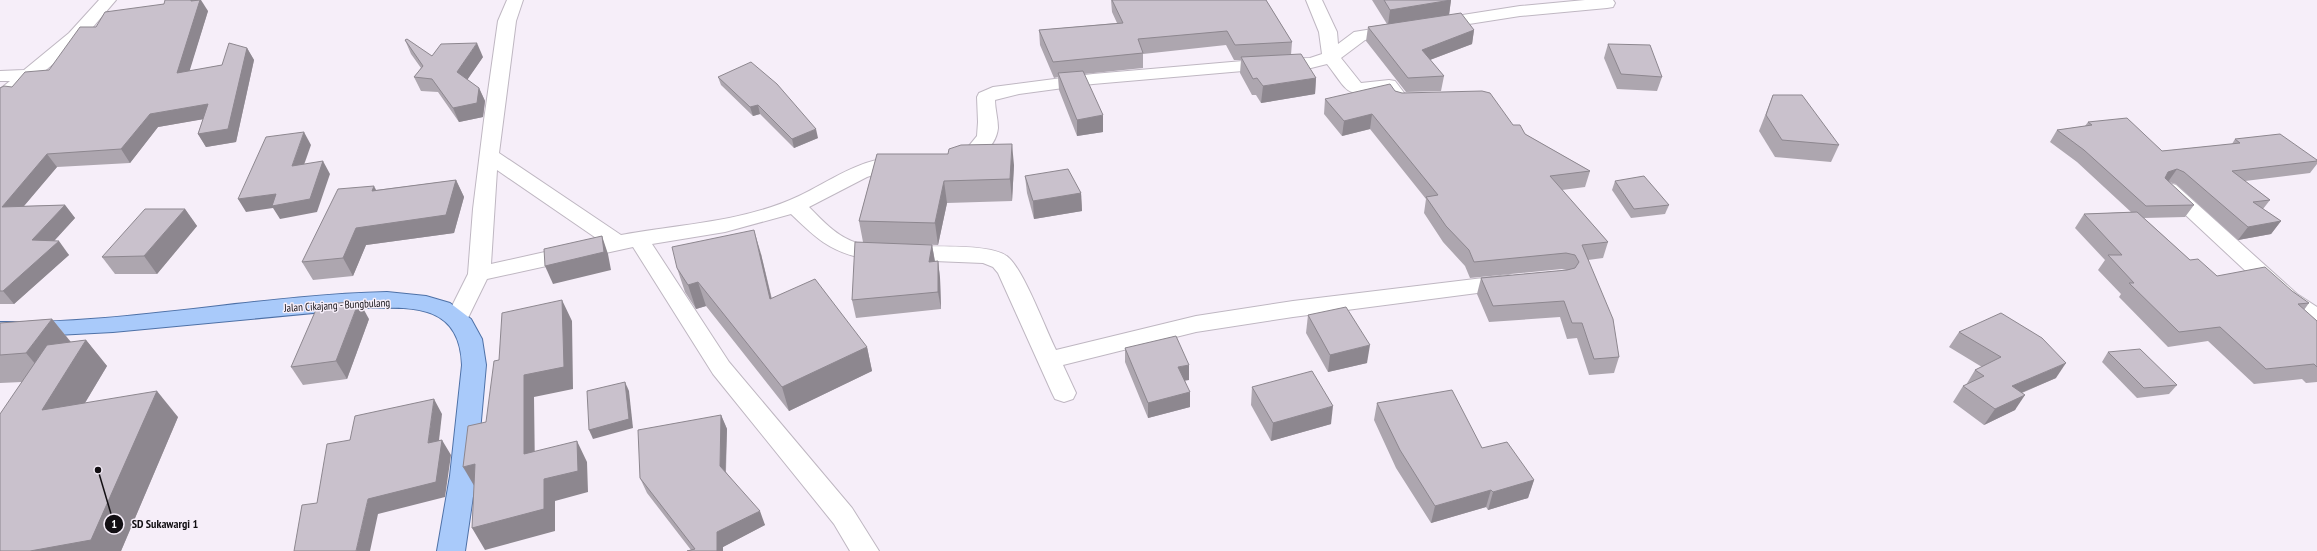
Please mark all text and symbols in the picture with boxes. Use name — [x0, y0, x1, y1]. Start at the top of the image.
street label: Jalan Cikajang - Bungbulang — [283, 295, 391, 315]
callout: SD Sukawargi 1 — [104, 512, 207, 536]
text: 1 — [111, 516, 117, 531]
text: SD Sukawargi 1 — [132, 516, 198, 531]

